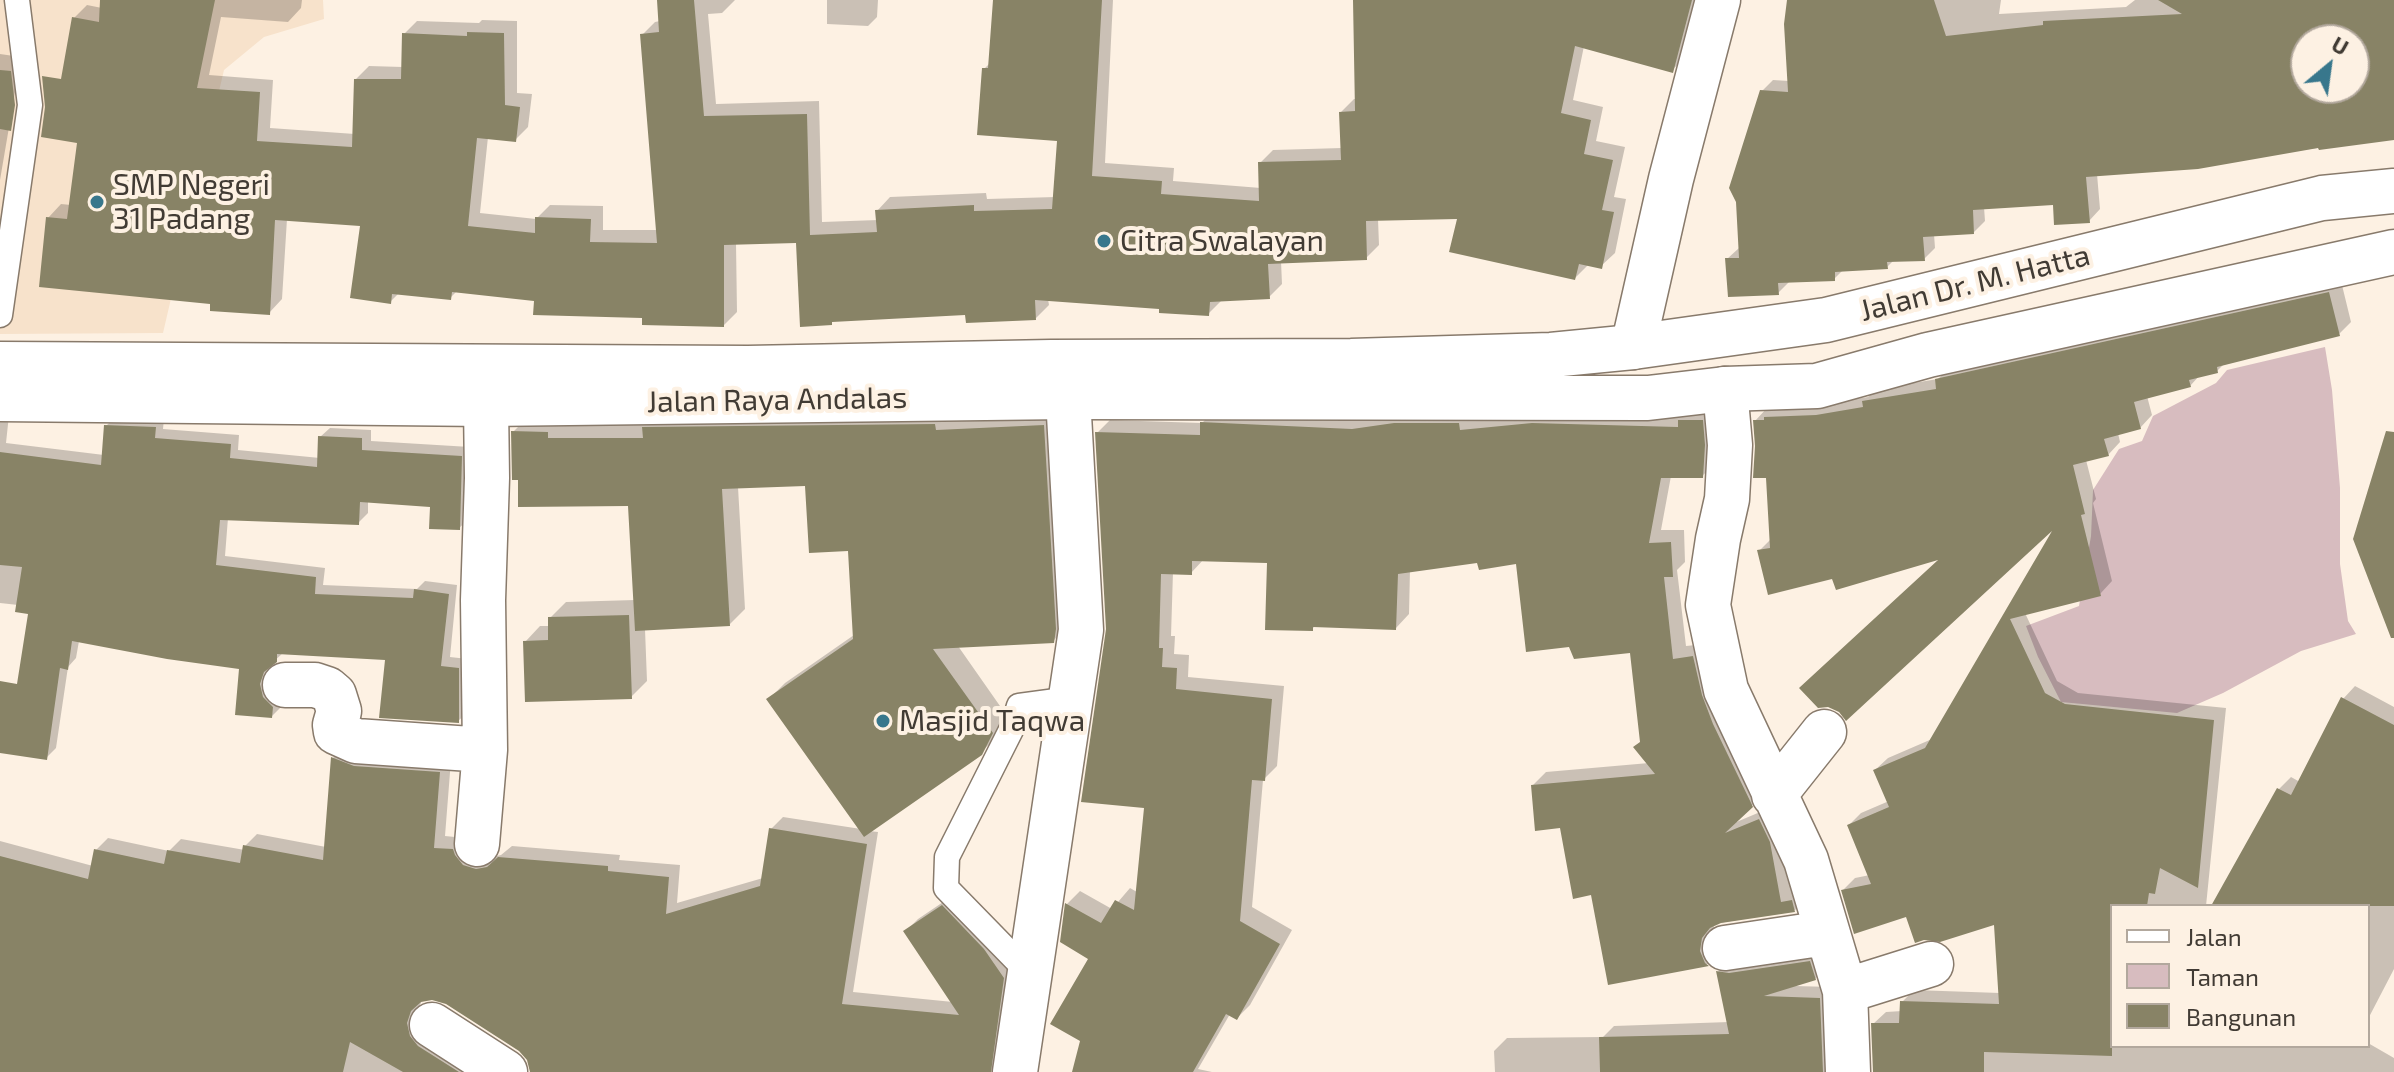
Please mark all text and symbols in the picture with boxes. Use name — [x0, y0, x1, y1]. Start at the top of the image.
north arrow — [2290, 24, 2370, 104]
text: U — [2328, 30, 2354, 60]
place label: SMP Negeri 31 Padang — [113, 167, 270, 238]
marker: SMP Negeri 31 Padang — [88, 193, 106, 211]
place label: Citra Swalayan — [1120, 223, 1324, 259]
marker: Citra Swalayan — [1095, 232, 1113, 250]
street label: Jalan Dr. M. Hatta — [1856, 237, 2094, 329]
street label: Jalan Raya Andalas — [646, 380, 908, 420]
place label: Masjid Taqwa — [899, 703, 1085, 739]
marker: Masjid Taqwa — [874, 712, 892, 730]
legend — [2110, 904, 2370, 1048]
text: Jalan — [2186, 922, 2242, 951]
text: Taman — [2186, 962, 2259, 991]
text: Bangunan — [2186, 1002, 2296, 1031]

